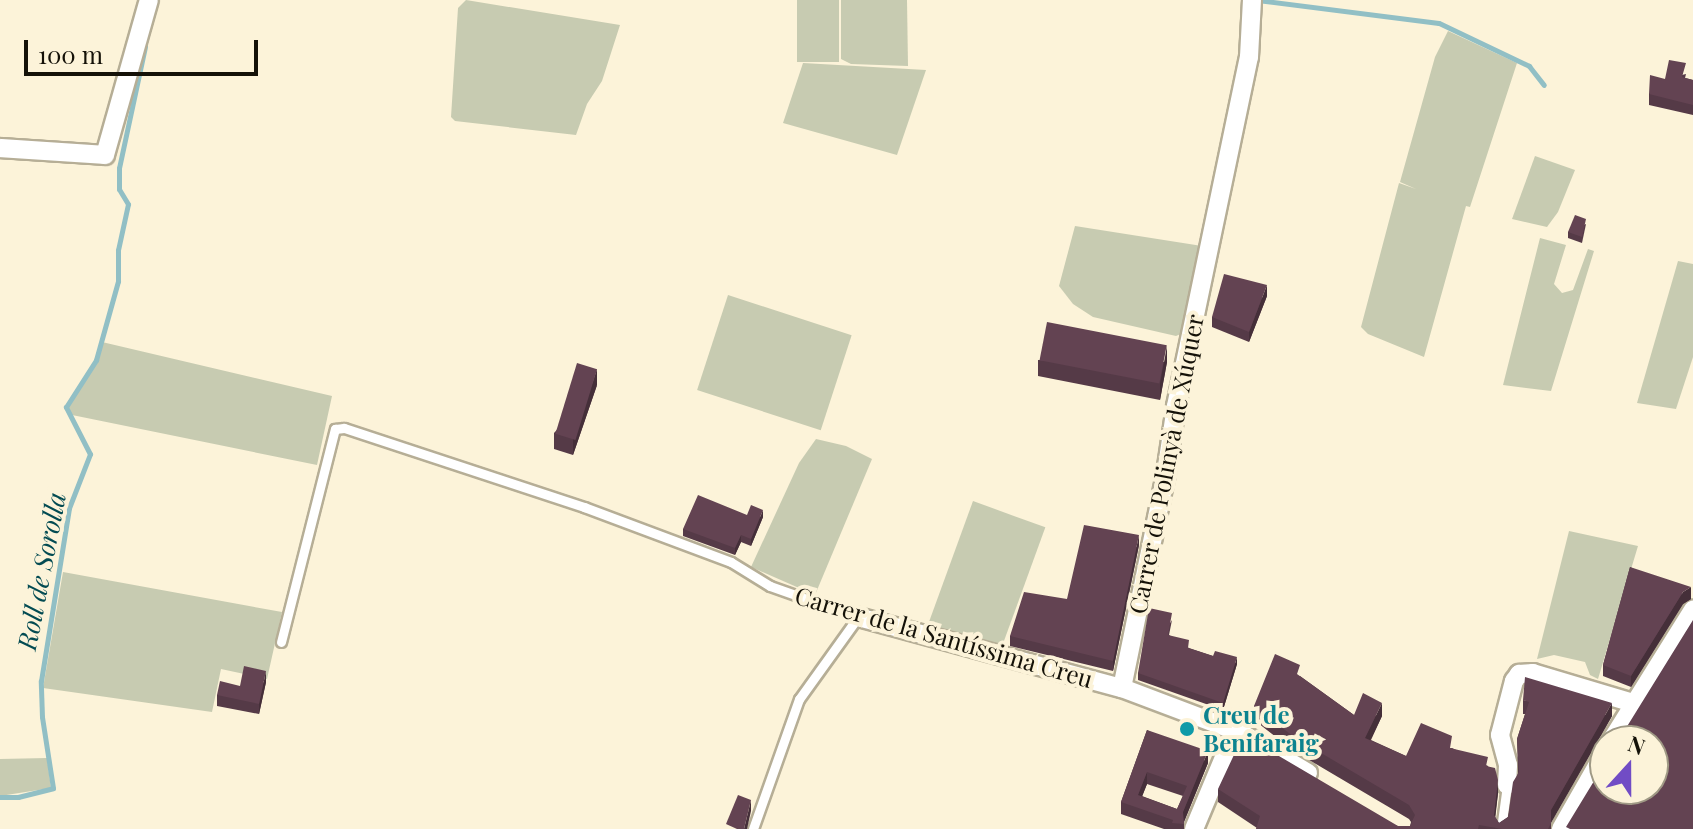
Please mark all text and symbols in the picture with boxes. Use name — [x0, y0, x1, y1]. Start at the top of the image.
scale bar — [28, 24, 262, 74]
text: 100 m — [38, 38, 103, 70]
street label: Carrer de Polinyà de Xúquer — [1123, 311, 1209, 617]
water label: Roll de Sorolla — [10, 489, 72, 653]
street label: Carrer de la Santíssima Creu — [791, 580, 1097, 694]
place label: Creu de Benifaraig — [1203, 701, 1319, 757]
marker: Creu de Benifaraig — [1178, 720, 1196, 738]
north arrow — [1589, 725, 1669, 805]
text: N — [1624, 728, 1650, 761]

